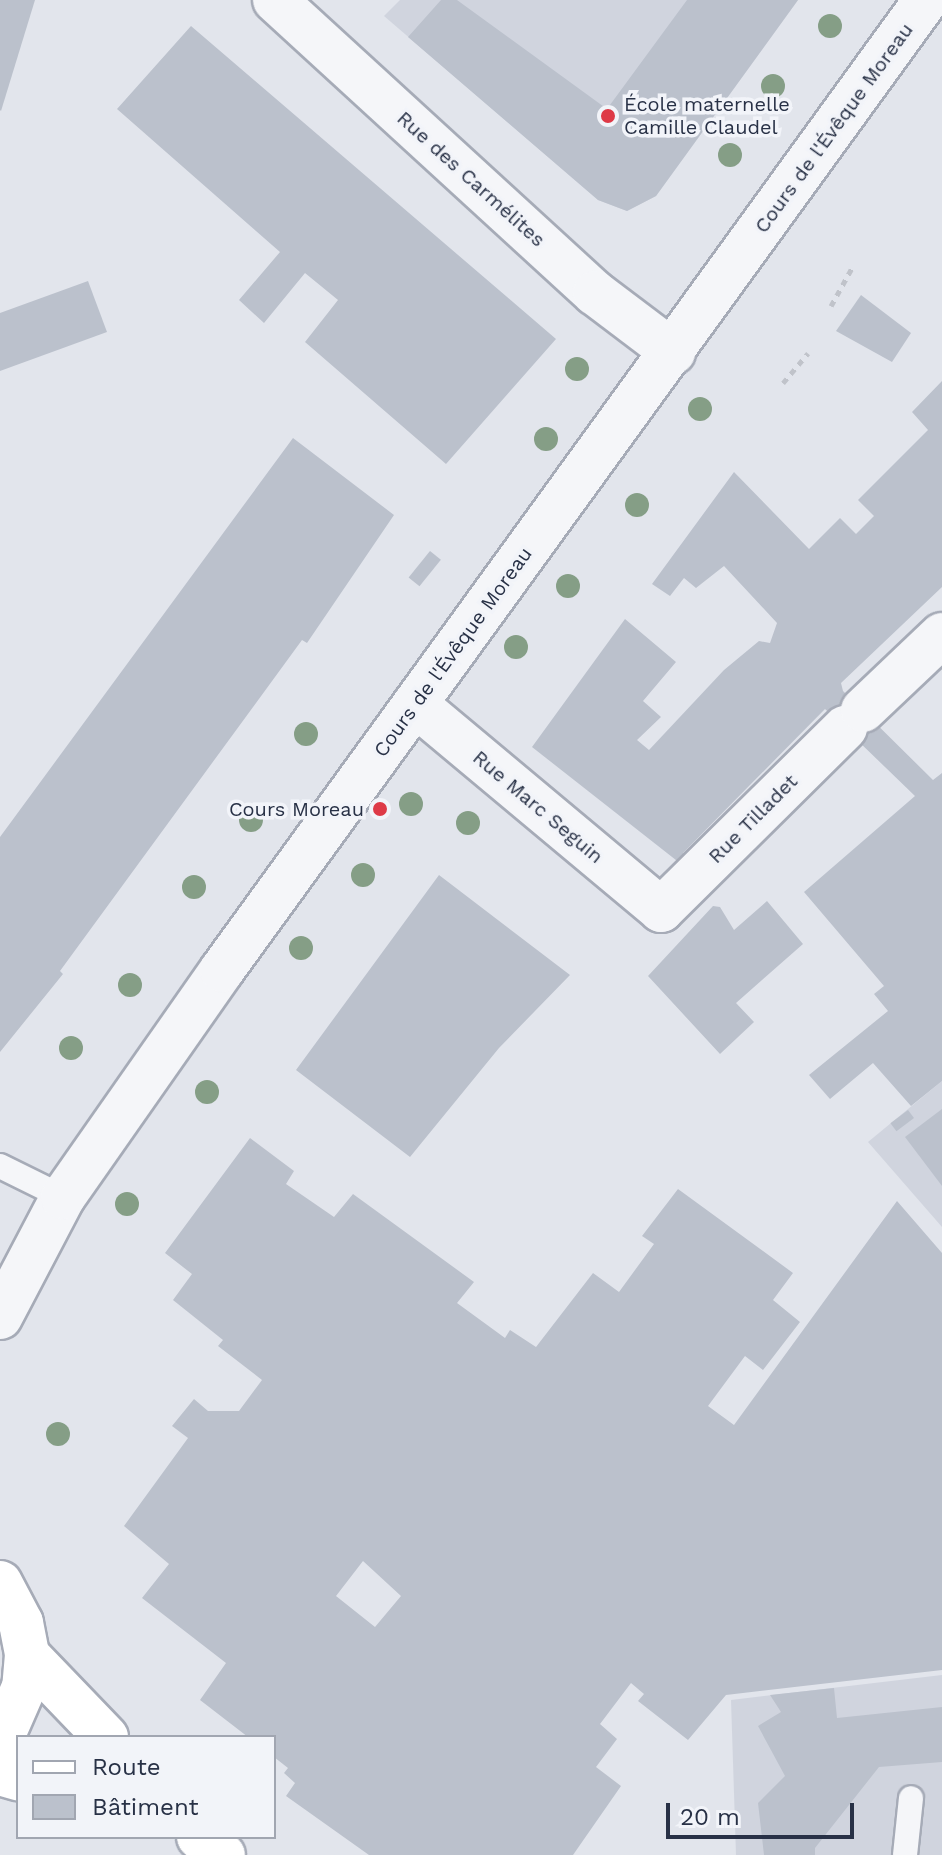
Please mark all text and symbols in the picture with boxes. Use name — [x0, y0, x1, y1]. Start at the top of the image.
street label: Cours de l'Évêque Moreau — [750, 18, 918, 238]
place label: École maternelle Camille Claudel — [624, 92, 790, 139]
street label: Rue des Carmélites — [392, 106, 550, 252]
marker: École maternelle Camille Claudel — [599, 107, 617, 125]
street label: Cours de l'Évêque Moreau — [369, 542, 537, 762]
street label: Rue Marc Seguin — [468, 745, 608, 869]
street label: Rue Tilladet — [703, 769, 803, 869]
place label: Cours Moreau — [229, 797, 364, 821]
marker: Cours Moreau — [371, 800, 389, 818]
legend — [16, 1735, 276, 1839]
text: Route — [92, 1753, 161, 1781]
scale bar — [670, 1787, 858, 1837]
text: Bâtiment — [92, 1793, 199, 1821]
text: 20 m — [680, 1803, 740, 1831]

